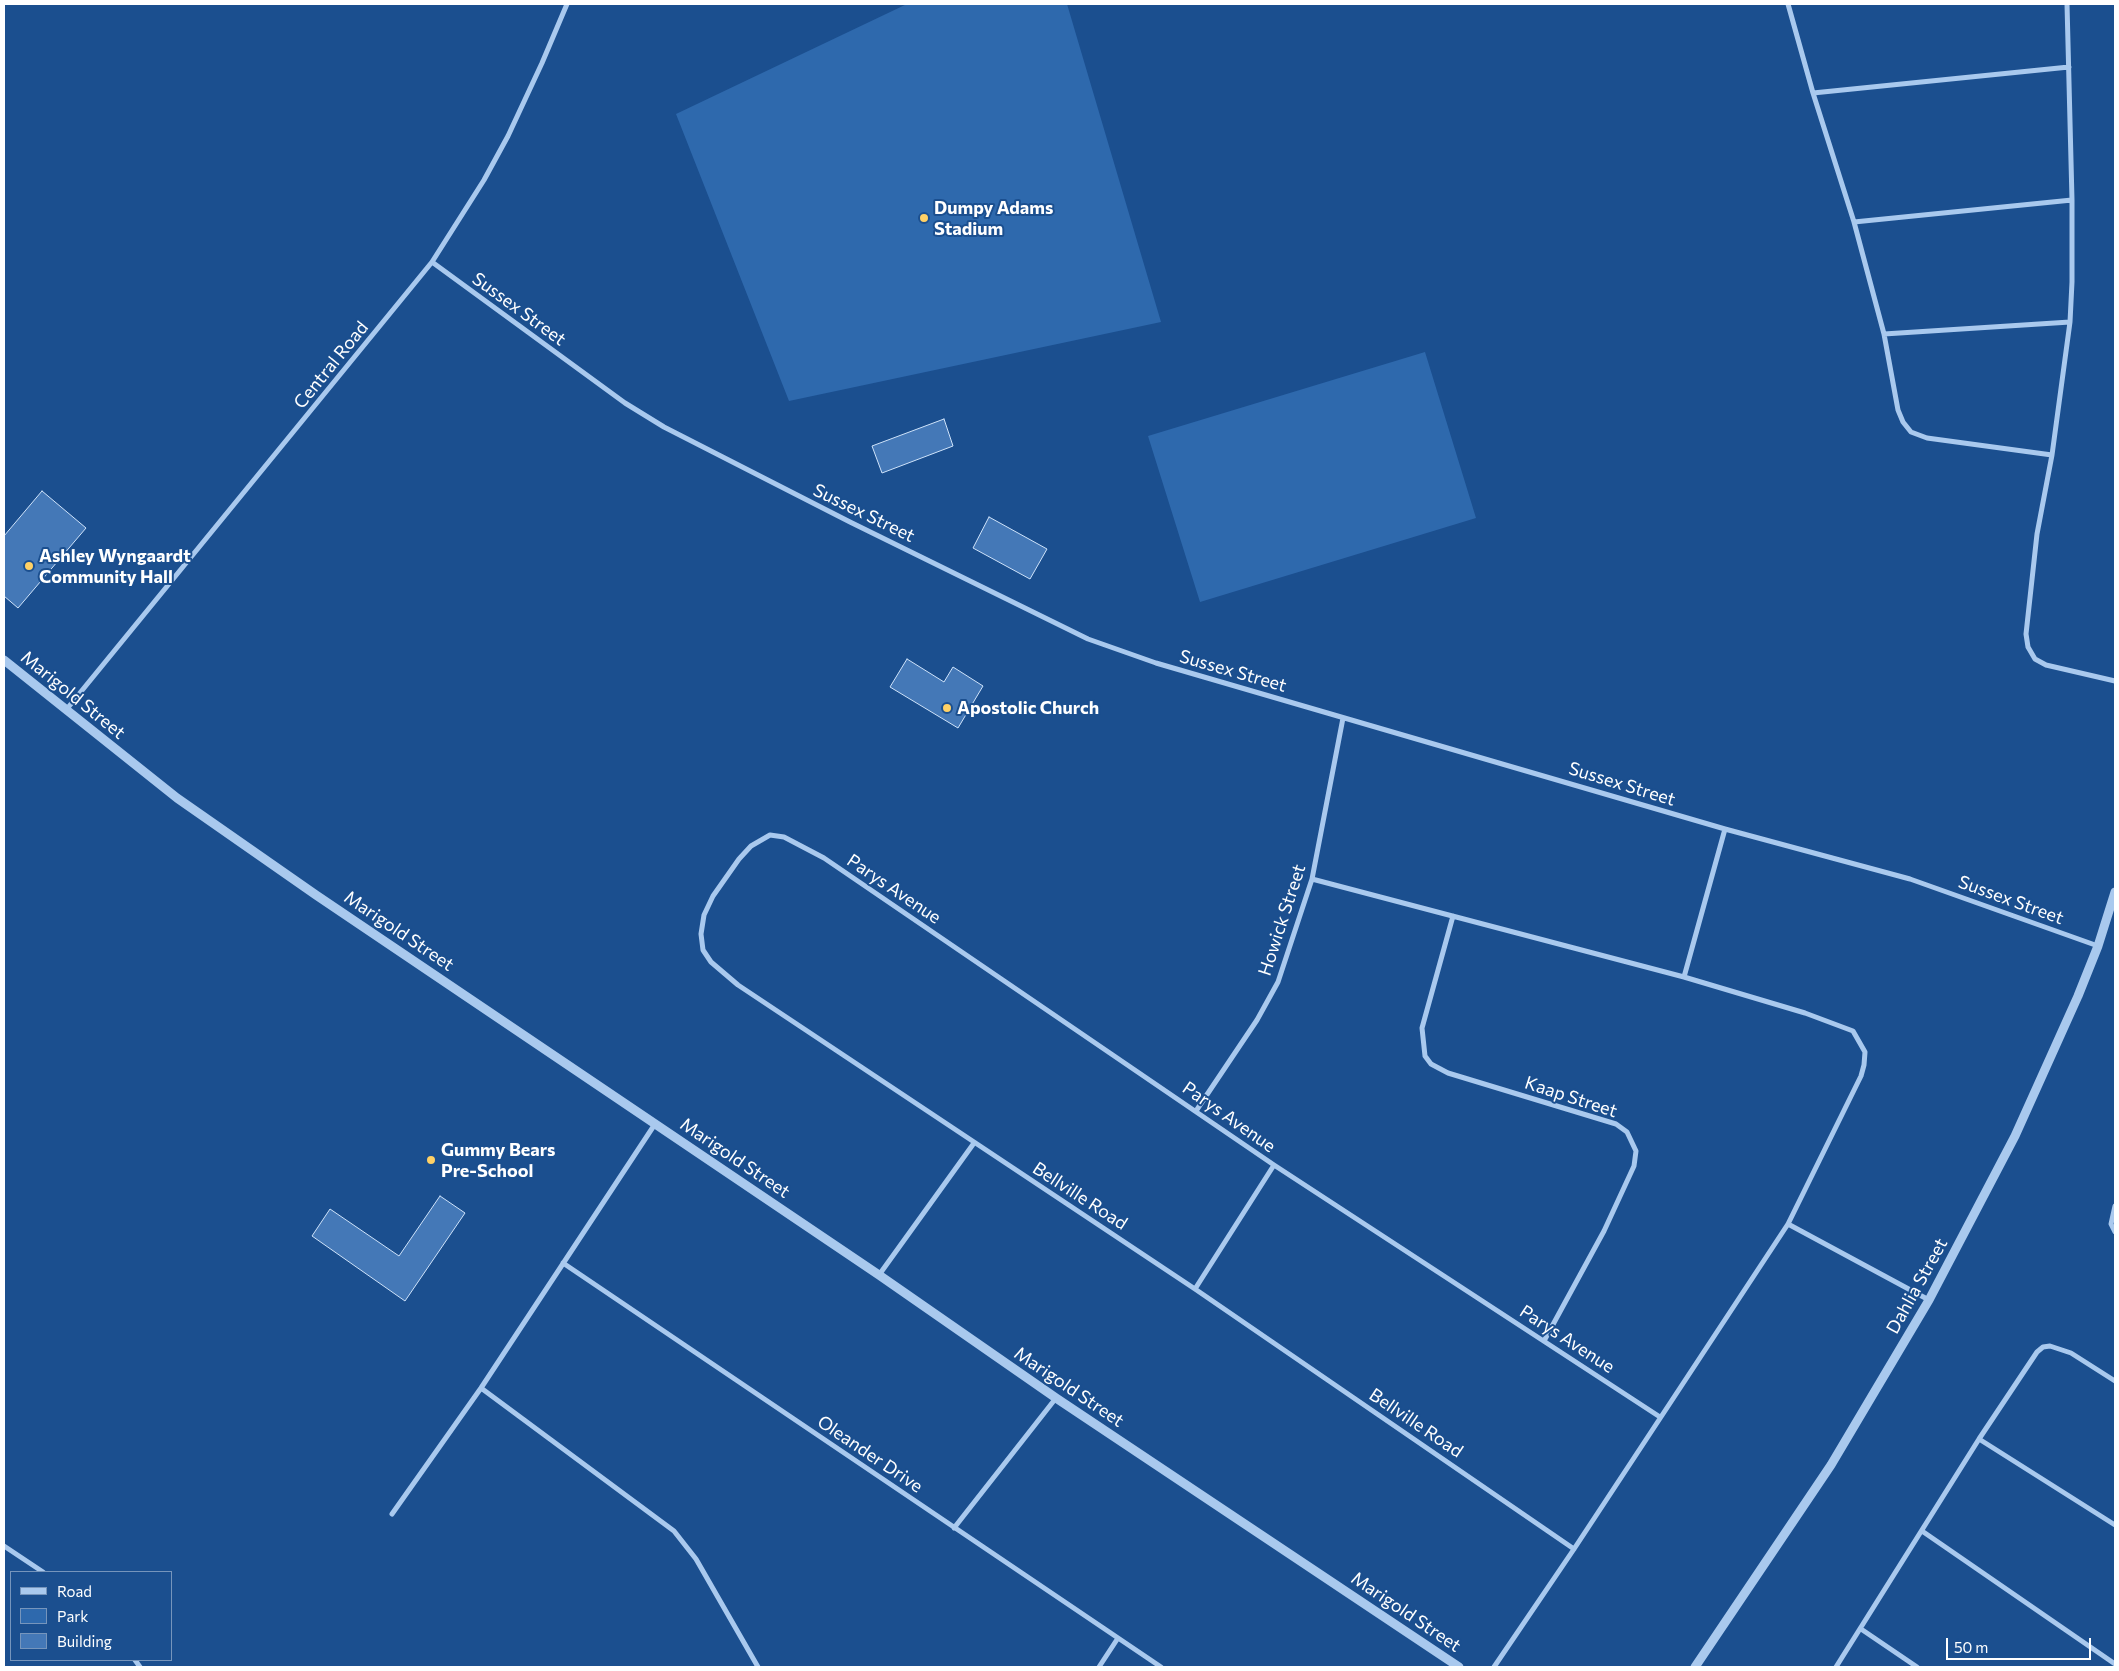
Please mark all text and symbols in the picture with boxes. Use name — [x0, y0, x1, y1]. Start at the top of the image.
place label: Dumpy Adams Stadium — [934, 197, 1053, 240]
marker: Dumpy Adams Stadium — [918, 212, 930, 224]
street label: Sussex Street — [468, 268, 570, 350]
street label: Central Road — [289, 317, 373, 413]
street label: Sussex Street — [810, 479, 918, 547]
place label: Ashley Wyngaardt Community Hall — [39, 545, 191, 588]
marker: Ashley Wyngaardt Community Hall — [23, 560, 35, 572]
street label: Sussex Street — [1177, 645, 1289, 697]
street label: Marigold Street — [17, 646, 129, 744]
place label: Apostolic Church — [957, 697, 1099, 719]
marker: Apostolic Church — [941, 702, 953, 714]
street label: Sussex Street — [1566, 758, 1678, 810]
street label: Parys Avenue — [843, 850, 945, 928]
street label: Howick Street — [1254, 862, 1310, 978]
street label: Sussex Street — [1955, 871, 2067, 929]
street label: Marigold Street — [340, 886, 458, 976]
street label: Kaap Street — [1522, 1072, 1620, 1122]
street label: Parys Avenue — [1178, 1077, 1280, 1157]
street label: Marigold Street — [676, 1113, 794, 1203]
place label: Gummy Bears Pre-School — [441, 1139, 555, 1182]
marker: Gummy Bears Pre-School — [425, 1154, 437, 1166]
street label: Bellville Road — [1029, 1157, 1131, 1235]
street label: Dahlia Street — [1882, 1234, 1952, 1338]
street label: Parys Avenue — [1516, 1300, 1618, 1378]
street label: Marigold Street — [1010, 1342, 1128, 1432]
street label: Bellville Road — [1365, 1384, 1467, 1462]
street label: Oleander Drive — [813, 1411, 927, 1497]
street label: Marigold Street — [1347, 1567, 1465, 1657]
legend — [10, 1571, 172, 1661]
text: Road — [57, 1582, 92, 1600]
text: Park — [57, 1607, 88, 1625]
scale bar — [1949, 1628, 2094, 1660]
text: Building — [57, 1632, 112, 1650]
text: 50 m — [1954, 1638, 1988, 1656]

